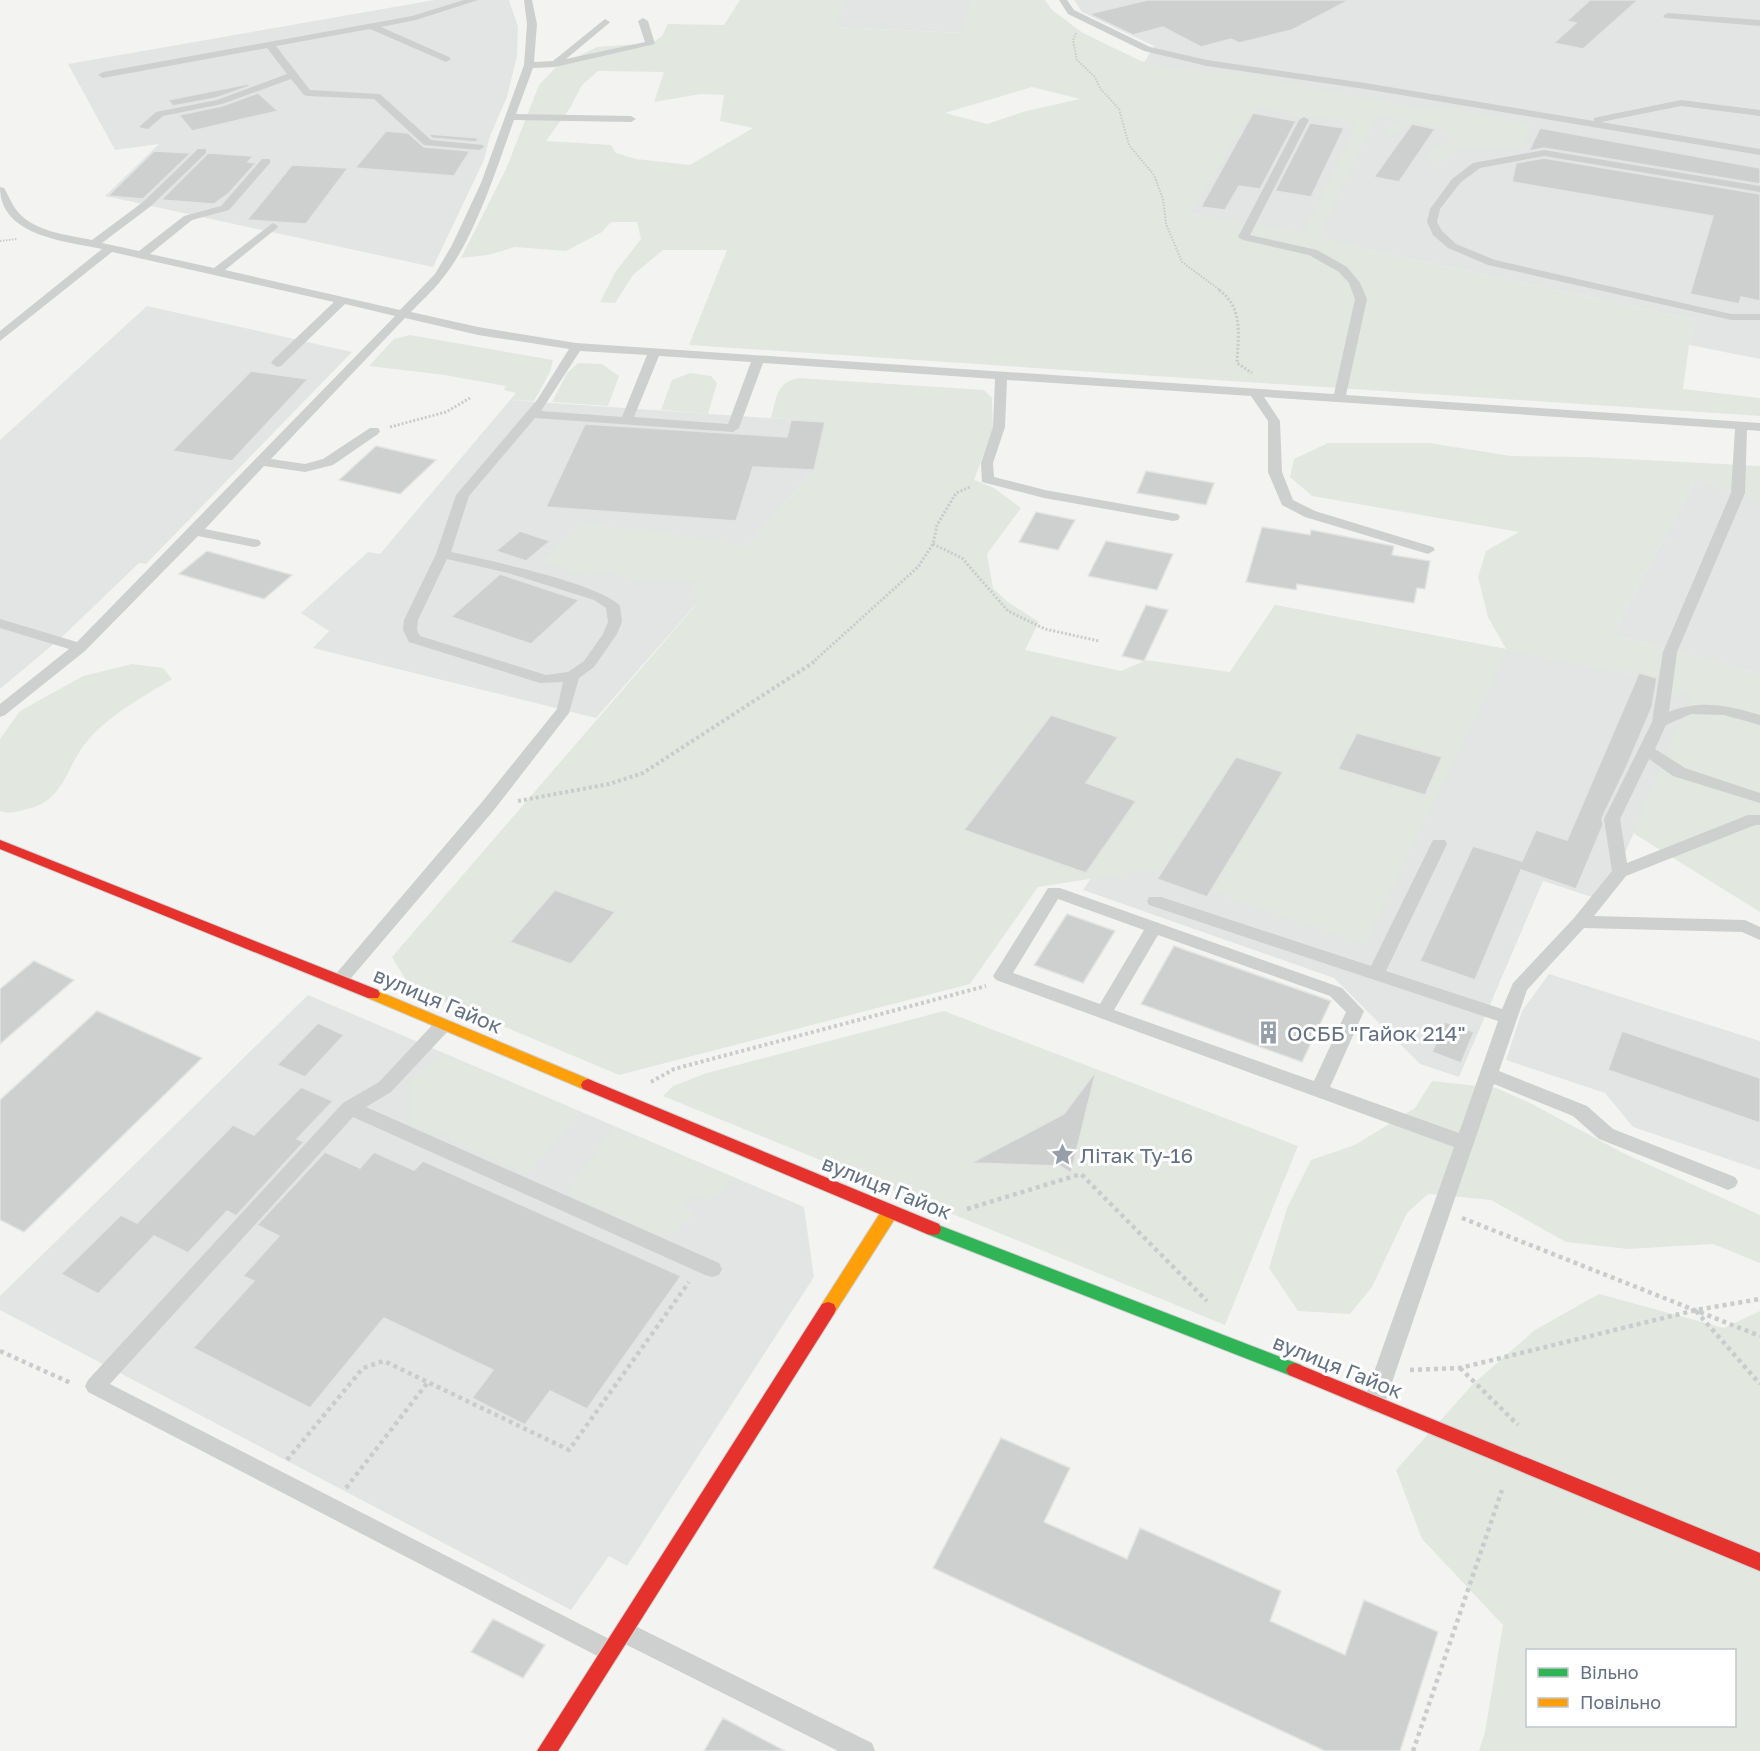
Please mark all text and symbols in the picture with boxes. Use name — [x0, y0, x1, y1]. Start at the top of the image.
street label: вулиця Гайок — [370, 961, 506, 1039]
building icon: ОСББ "Гайок 214" — [1256, 1020, 1282, 1046]
place label: ОСББ "Гайок 214" — [1287, 1020, 1466, 1046]
place icon: Літак Ту-16 — [1049, 1142, 1075, 1168]
place label: Літак Ту-16 — [1080, 1142, 1193, 1168]
street label: вулиця Гайок — [818, 1149, 956, 1225]
street label: вулиця Гайок — [1269, 1328, 1407, 1404]
legend — [1526, 1649, 1736, 1727]
text: Вільно — [1580, 1661, 1639, 1683]
text: Повільно — [1580, 1691, 1661, 1713]

